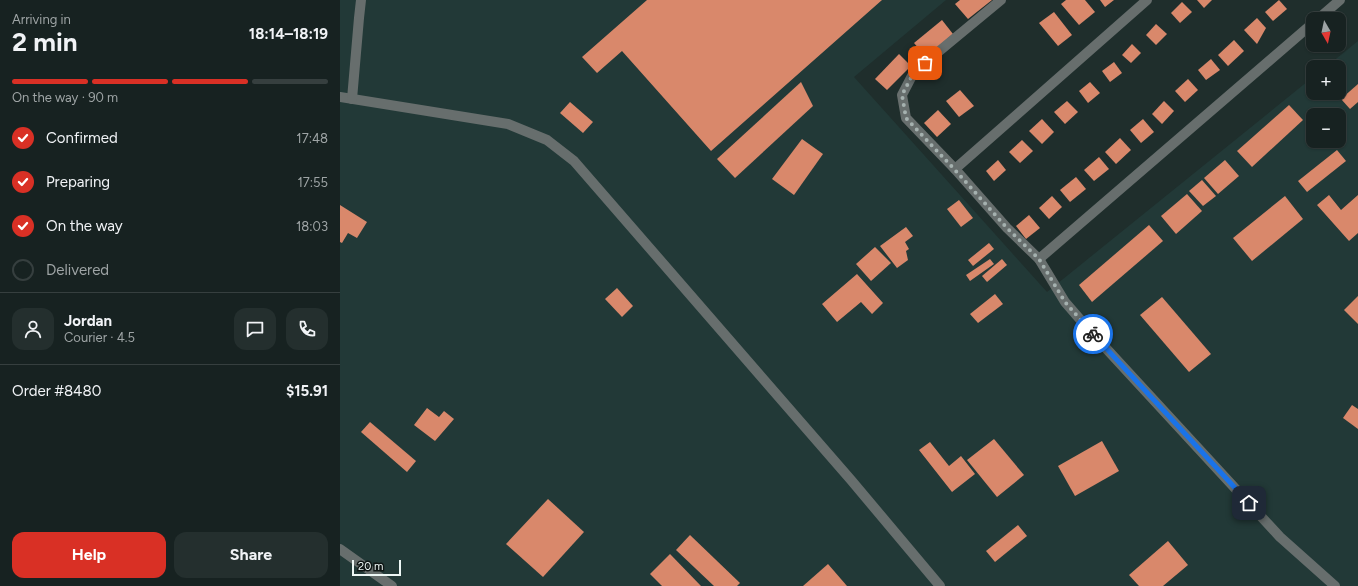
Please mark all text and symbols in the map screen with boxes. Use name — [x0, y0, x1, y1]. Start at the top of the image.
text: Arriving in — [12, 12, 71, 27]
north arrow — [1306, 12, 1346, 52]
map controls — [1306, 12, 1346, 148]
text: 18:14–18:19 — [249, 25, 328, 43]
text: 2 min — [12, 26, 78, 58]
pin — [908, 46, 942, 80]
icon: bag — [914, 52, 936, 74]
button: + — [1306, 60, 1346, 100]
text: On the way · 90 m — [12, 90, 118, 105]
button: − — [1306, 108, 1346, 148]
icon: check — [12, 127, 34, 149]
text: Confirmed — [46, 129, 118, 147]
text: 17:48 — [296, 131, 328, 146]
icon: check — [12, 171, 34, 193]
text: Preparing — [46, 173, 110, 191]
text: 17:55 — [297, 175, 328, 190]
icon: check — [12, 215, 34, 237]
text: On the way — [46, 217, 123, 235]
text: 18:03 — [296, 219, 328, 234]
text: Delivered — [46, 261, 109, 279]
button: person — [12, 308, 54, 350]
button: chat — [234, 308, 276, 350]
button: phone — [286, 308, 328, 350]
text: Jordan — [64, 312, 112, 330]
courier — [1073, 314, 1113, 354]
icon: bike — [1082, 323, 1104, 345]
text: Courier · 4.5 — [64, 330, 135, 345]
text: Order #8480 — [12, 382, 101, 400]
text: $15.91 — [286, 382, 328, 400]
pin — [1232, 486, 1266, 520]
icon: home — [1238, 492, 1260, 514]
button: Help — [12, 532, 166, 578]
button: Share — [174, 532, 328, 578]
scale bar — [352, 558, 401, 577]
text: 20 m — [358, 560, 383, 573]

